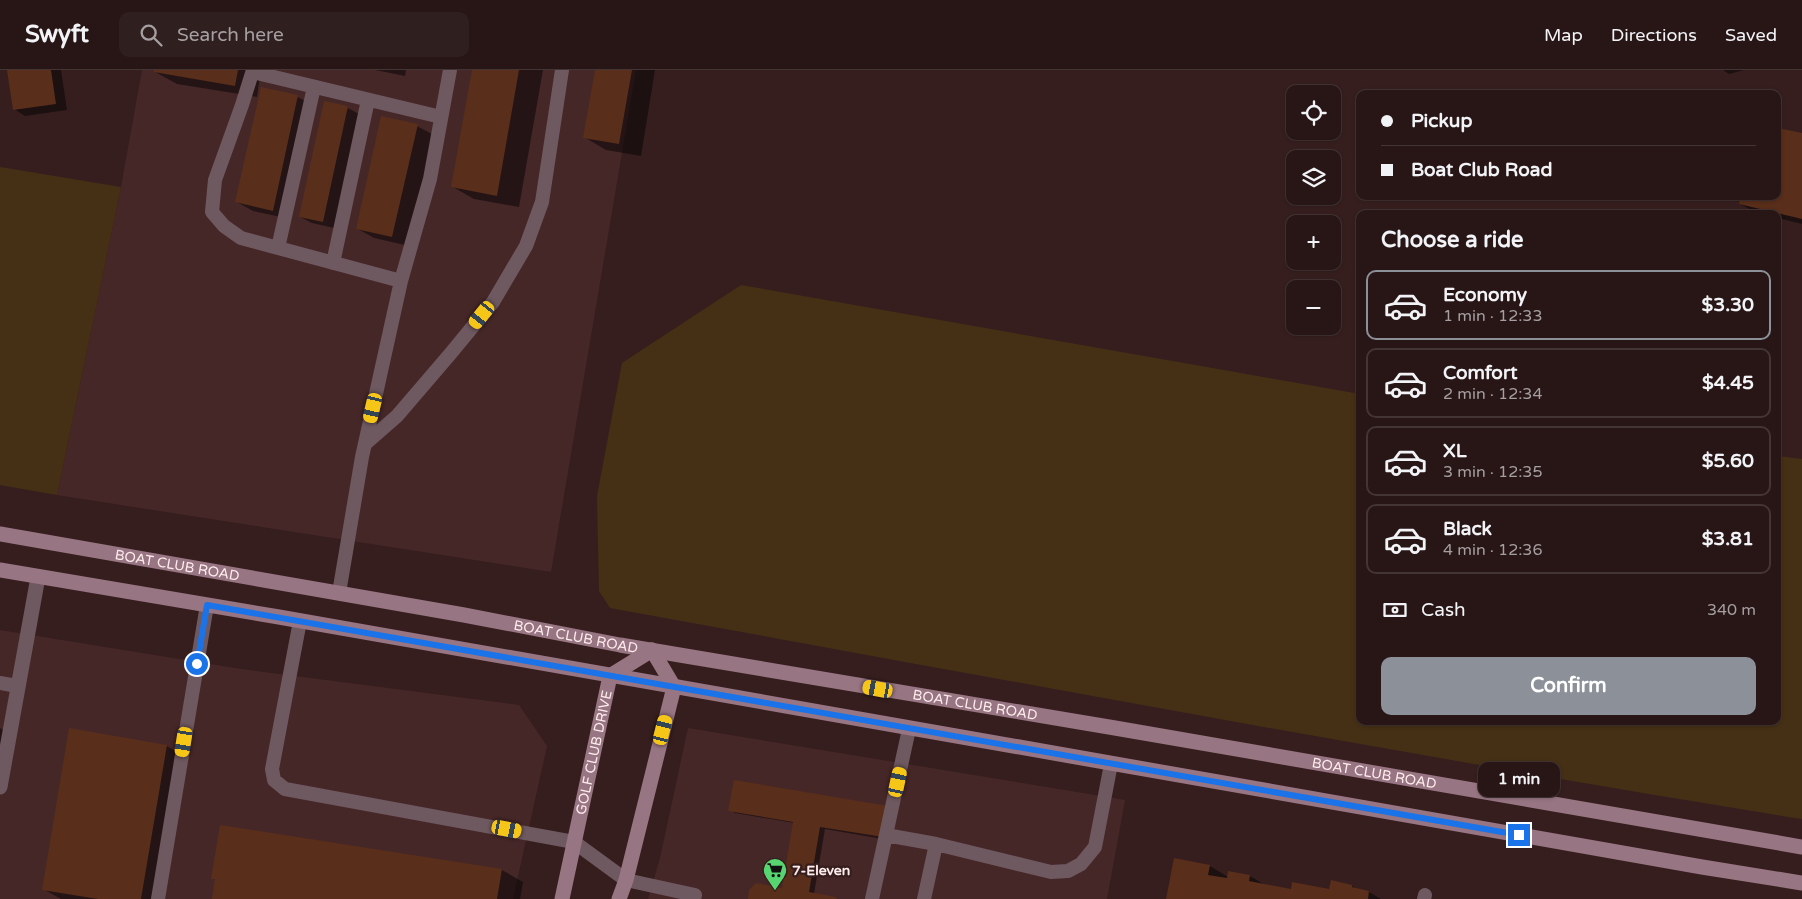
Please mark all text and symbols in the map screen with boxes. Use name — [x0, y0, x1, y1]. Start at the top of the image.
search box — [119, 12, 469, 57]
text: Swyft — [25, 20, 89, 49]
icon: search — [137, 21, 165, 49]
text: Search here — [177, 24, 284, 46]
text: Map — [1544, 24, 1583, 46]
text: Directions — [1611, 24, 1697, 46]
text: Saved — [1725, 24, 1777, 46]
map controls — [1286, 85, 1341, 335]
button: locate — [1286, 85, 1341, 140]
text: Pickup — [1411, 110, 1472, 132]
button: layers — [1286, 150, 1341, 205]
text: Boat Club Road — [1411, 159, 1552, 181]
button: + — [1286, 215, 1341, 270]
text: Choose a ride — [1381, 227, 1524, 253]
button: − — [1286, 280, 1341, 335]
icon: car — [1383, 283, 1428, 328]
text: Economy — [1443, 284, 1527, 306]
text: $3.30 — [1702, 294, 1754, 316]
car — [466, 299, 497, 331]
text: 1 min · 12:33 — [1443, 306, 1542, 326]
icon: car — [1383, 361, 1428, 406]
text: Comfort — [1443, 362, 1517, 384]
text: $4.45 — [1702, 372, 1754, 394]
text: 2 min · 12:34 — [1443, 384, 1542, 404]
car — [362, 392, 383, 424]
icon: car — [1383, 439, 1428, 484]
text: XL — [1443, 440, 1467, 462]
text: $5.60 — [1702, 450, 1754, 472]
text: 3 min · 12:35 — [1443, 462, 1542, 482]
icon: car — [1383, 517, 1428, 562]
text: Black — [1443, 518, 1492, 540]
text: $3.81 — [1702, 528, 1754, 550]
text: 4 min · 12:36 — [1443, 540, 1542, 560]
street label: BOAT CLUB ROAD — [114, 546, 241, 584]
icon: cash — [1381, 596, 1409, 624]
text: Cash — [1421, 599, 1466, 621]
text: 340 m — [1707, 600, 1756, 620]
street label: BOAT CLUB ROAD — [512, 616, 639, 656]
route start — [186, 653, 208, 675]
button: Confirm — [1381, 657, 1756, 715]
car — [861, 679, 894, 699]
street label: BOAT CLUB ROAD — [912, 686, 1039, 723]
street label: GOLF CLUB DRIVE — [572, 688, 615, 816]
car — [652, 714, 673, 746]
car — [174, 726, 193, 758]
street label: BOAT CLUB ROAD — [1311, 754, 1438, 792]
callout: 1 min — [1478, 762, 1560, 798]
car — [887, 766, 908, 798]
text: 1 min — [1498, 769, 1540, 789]
car — [490, 819, 523, 839]
route end — [1508, 824, 1530, 846]
supermarket icon: 7-Eleven — [762, 857, 788, 891]
place label: 7-Eleven — [792, 862, 850, 879]

